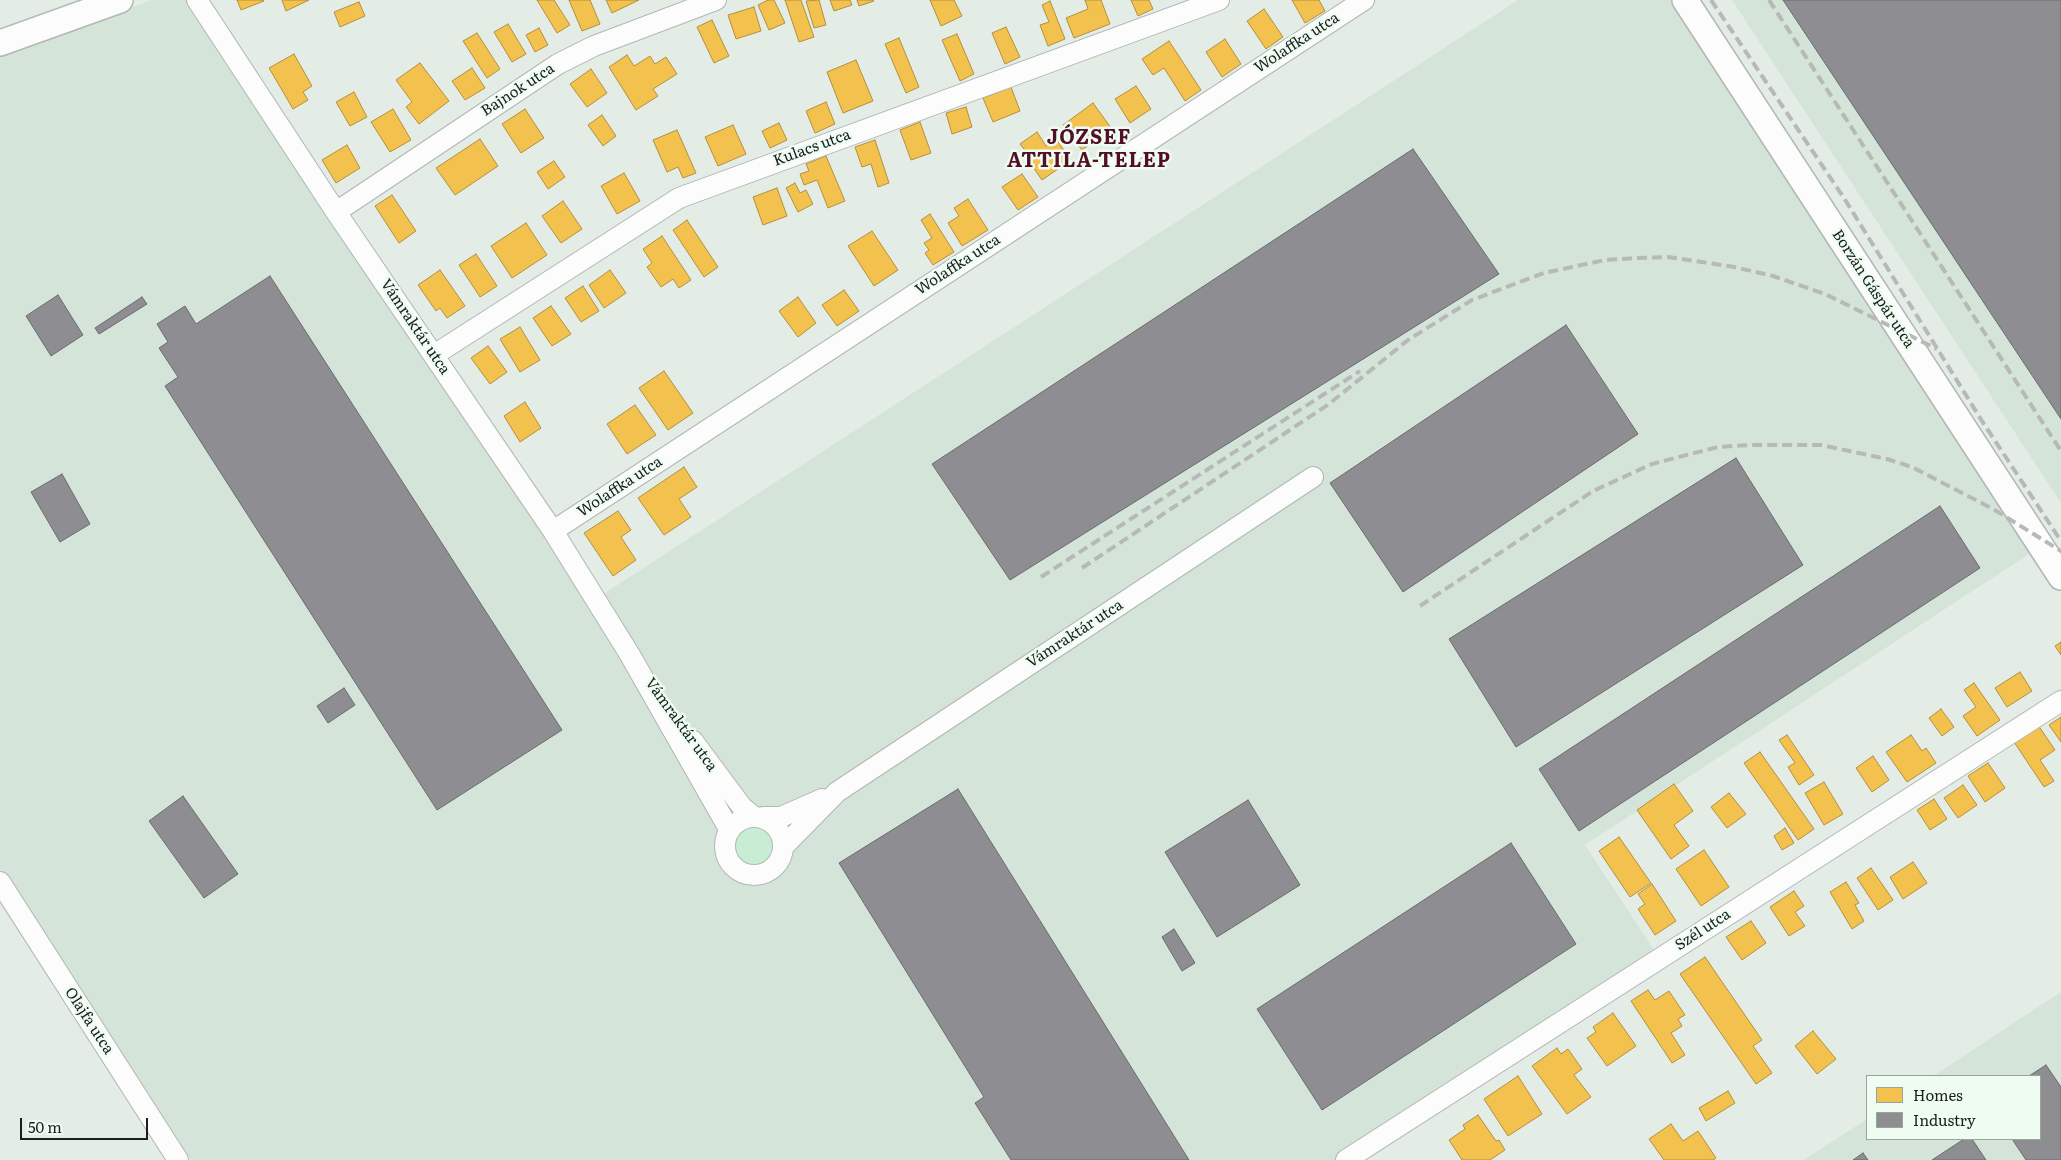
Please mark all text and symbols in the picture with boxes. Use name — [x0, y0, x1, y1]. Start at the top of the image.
street label: Wolaffka utca — [1251, 9, 1343, 77]
street label: Bajnok utca — [478, 60, 558, 120]
street label: Kulacs utca — [771, 126, 853, 170]
district label: JÓZSEF ATTILA-TELEP — [1006, 126, 1172, 173]
street label: Borzán Gáspár utca — [1828, 226, 1918, 352]
street label: Wolaffka utca — [912, 231, 1004, 299]
street label: Vámraktár utca — [376, 276, 454, 378]
street label: Wolaffka utca — [574, 453, 666, 521]
street label: Vámraktár utca — [1023, 596, 1127, 672]
street label: Vámraktár utca — [641, 675, 721, 775]
street label: Szél utca — [1672, 905, 1734, 955]
street label: Olajfa utca — [61, 984, 117, 1058]
legend — [1866, 1075, 2041, 1140]
text: Homes — [1913, 1083, 1963, 1106]
scale bar — [22, 1108, 150, 1140]
text: Industry — [1913, 1108, 1976, 1131]
text: 50 m — [28, 1115, 62, 1138]

